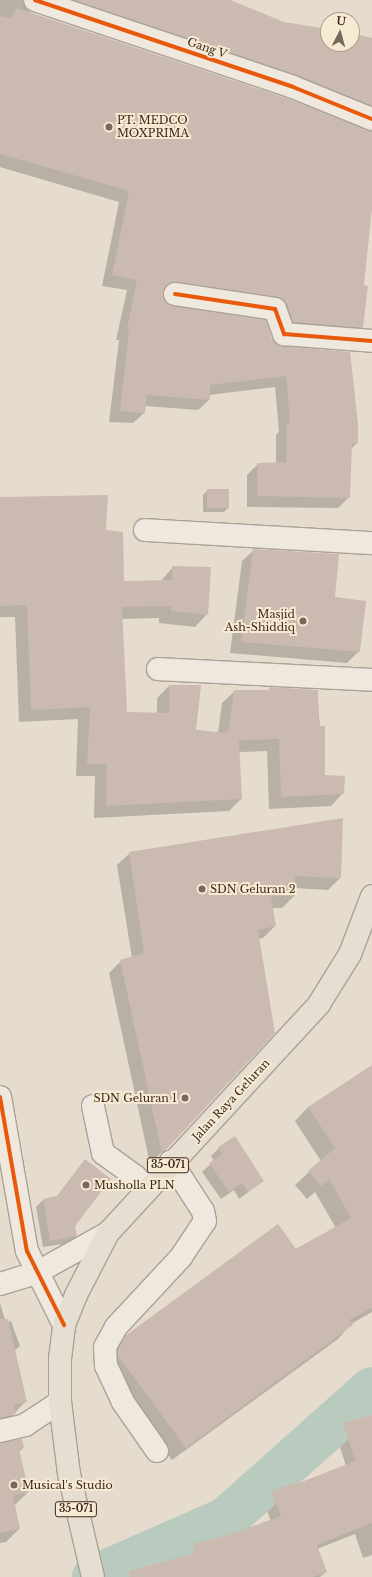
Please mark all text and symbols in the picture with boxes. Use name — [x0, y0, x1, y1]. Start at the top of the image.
north arrow — [320, 12, 360, 52]
text: U — [336, 14, 347, 29]
street label: Gang V — [185, 35, 229, 61]
place label: PT. MEDCO MOXPRIMA — [117, 114, 189, 140]
marker: PT. MEDCO MOXPRIMA — [104, 122, 114, 132]
place label: Masjid Ash-Shiddiq — [225, 608, 295, 634]
marker: Masjid Ash-Shiddiq — [298, 616, 308, 626]
place label: SDN Geluran 2 — [210, 882, 295, 896]
marker: SDN Geluran 2 — [197, 884, 207, 894]
street label: Jalan Raya Geluran — [190, 1056, 272, 1144]
place label: SDN Geluran 1 — [93, 1091, 177, 1105]
marker: SDN Geluran 1 — [180, 1093, 190, 1103]
road number: 35-071 — [146, 1157, 190, 1173]
place label: Musholla PLN — [94, 1178, 175, 1192]
marker: Musholla PLN — [81, 1180, 91, 1190]
place label: Musical's Studio — [22, 1478, 113, 1492]
marker: Musical's Studio — [9, 1480, 19, 1490]
road number: 35-071 — [54, 1501, 98, 1517]

